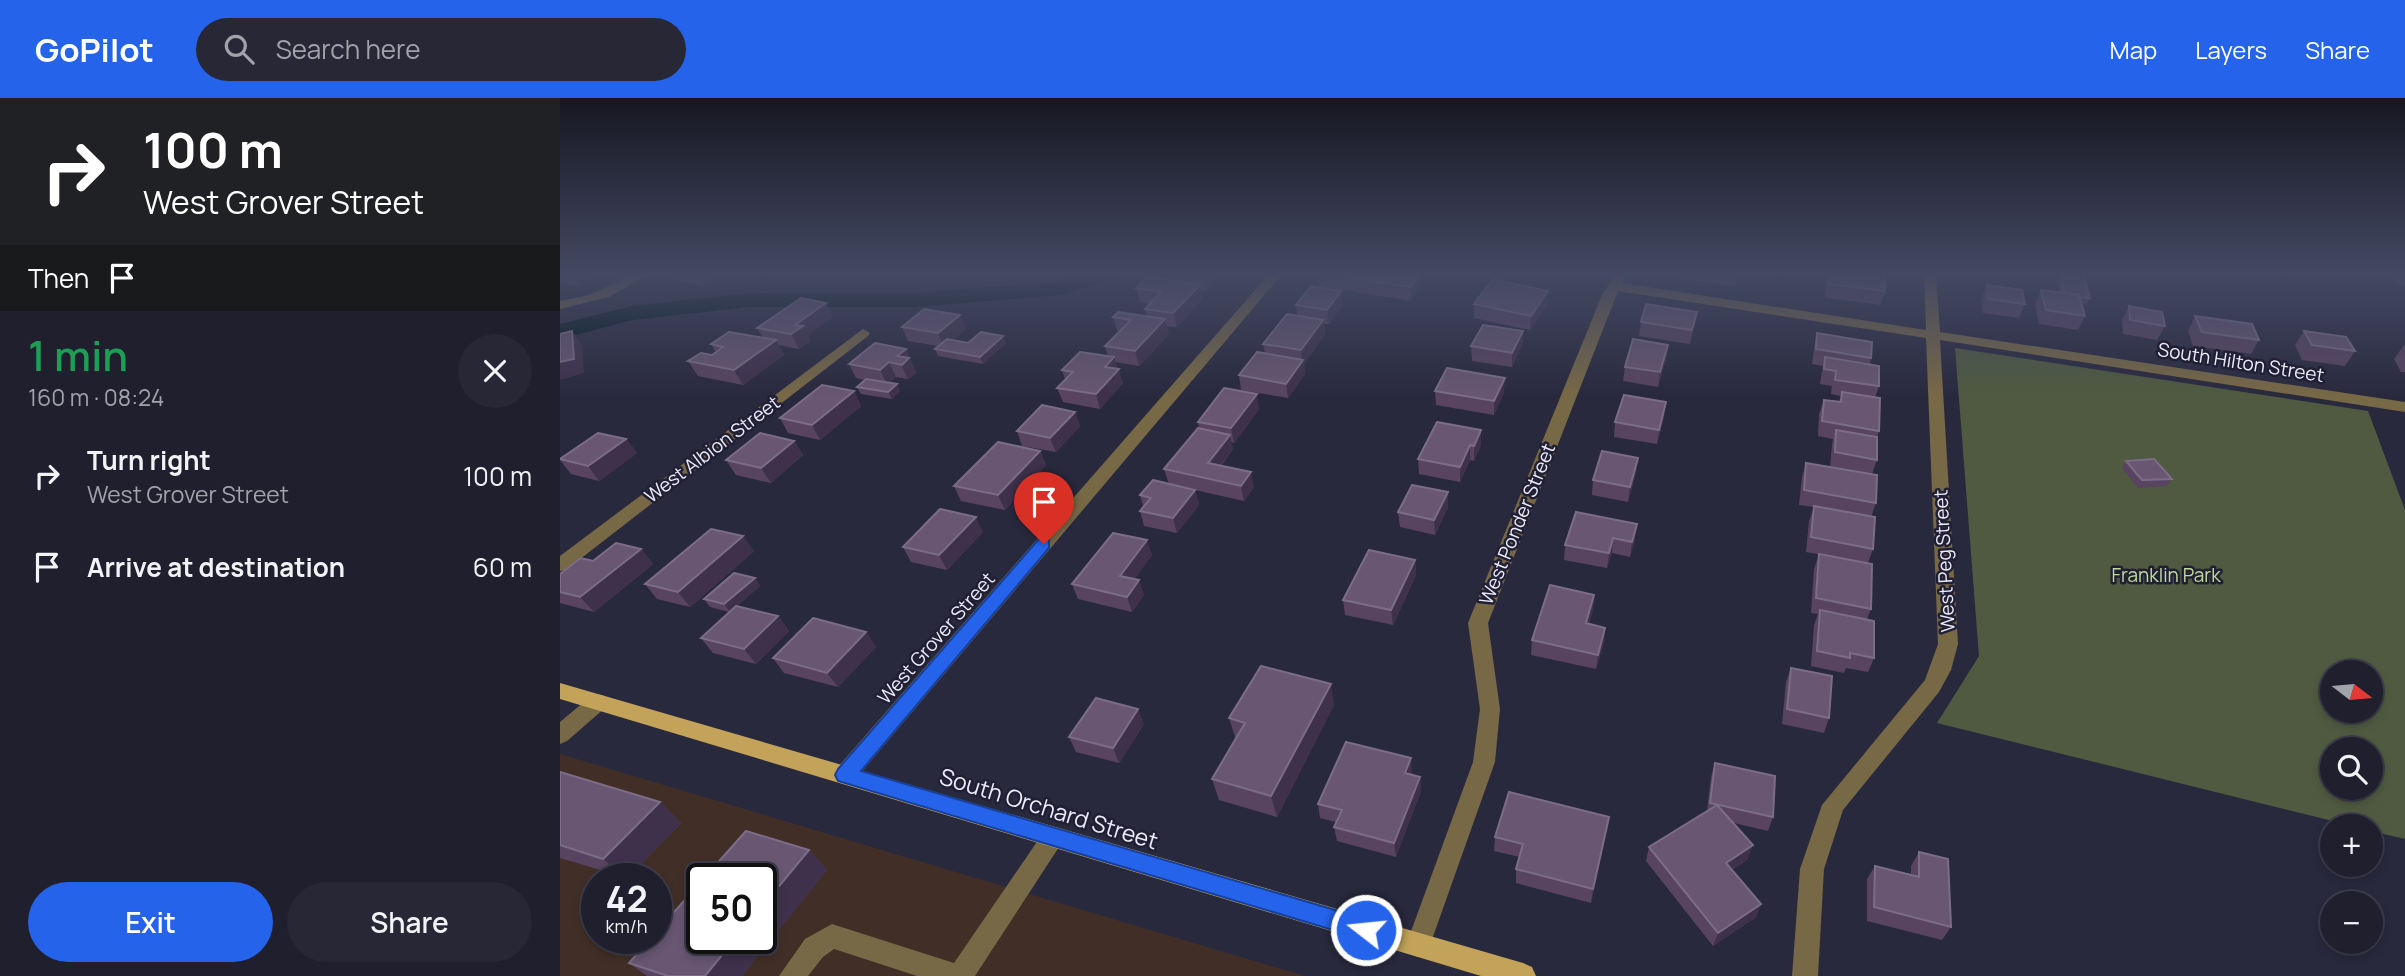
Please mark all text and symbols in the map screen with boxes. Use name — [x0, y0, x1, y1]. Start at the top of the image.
search box — [196, 18, 686, 81]
text: GoPilot — [35, 27, 154, 72]
icon: search — [220, 30, 258, 68]
text: Search here — [276, 31, 420, 67]
text: Map — [2110, 33, 2157, 66]
text: Layers — [2195, 33, 2267, 66]
text: Share — [2305, 33, 2370, 66]
text: 100 m — [143, 116, 283, 183]
icon: right — [28, 126, 119, 217]
text: West Grover Street — [143, 180, 424, 224]
icon: arrive — [103, 259, 141, 297]
text: Then — [28, 260, 89, 296]
text: 1 min — [28, 326, 128, 384]
button: close — [458, 334, 532, 408]
street label: South Hilton Street — [2156, 336, 2326, 388]
text: 160 m · 08:24 — [28, 381, 164, 413]
street label: West Albion Street — [639, 389, 785, 509]
street label: West Ponder Street — [1473, 439, 1561, 609]
text: Turn right — [87, 442, 211, 478]
icon: right — [28, 457, 66, 495]
text: 100 m — [463, 458, 532, 494]
pin — [1014, 472, 1074, 544]
text: West Grover Street — [87, 478, 289, 510]
icon: arrive — [1025, 483, 1063, 521]
street label: West Peg Street — [1927, 489, 1961, 633]
icon: arrive — [28, 548, 66, 586]
text: Arrive at destination — [87, 549, 345, 585]
text: 60 m — [473, 549, 532, 585]
park label: Franklin Park — [2111, 562, 2221, 588]
street label: West Grover Street — [871, 567, 1001, 709]
north arrow — [2320, 660, 2384, 723]
map controls — [2320, 660, 2383, 954]
button: search — [2320, 737, 2383, 800]
street label: South Orchard Street — [936, 760, 1162, 856]
button: + — [2320, 814, 2383, 877]
speed limit sign: 50 — [686, 863, 777, 954]
text: 42 — [605, 875, 648, 923]
button: Exit — [28, 882, 273, 962]
button: Share — [287, 882, 532, 962]
button: − — [2320, 891, 2383, 954]
position arrow — [1329, 893, 1403, 967]
text: km/h — [606, 914, 647, 938]

